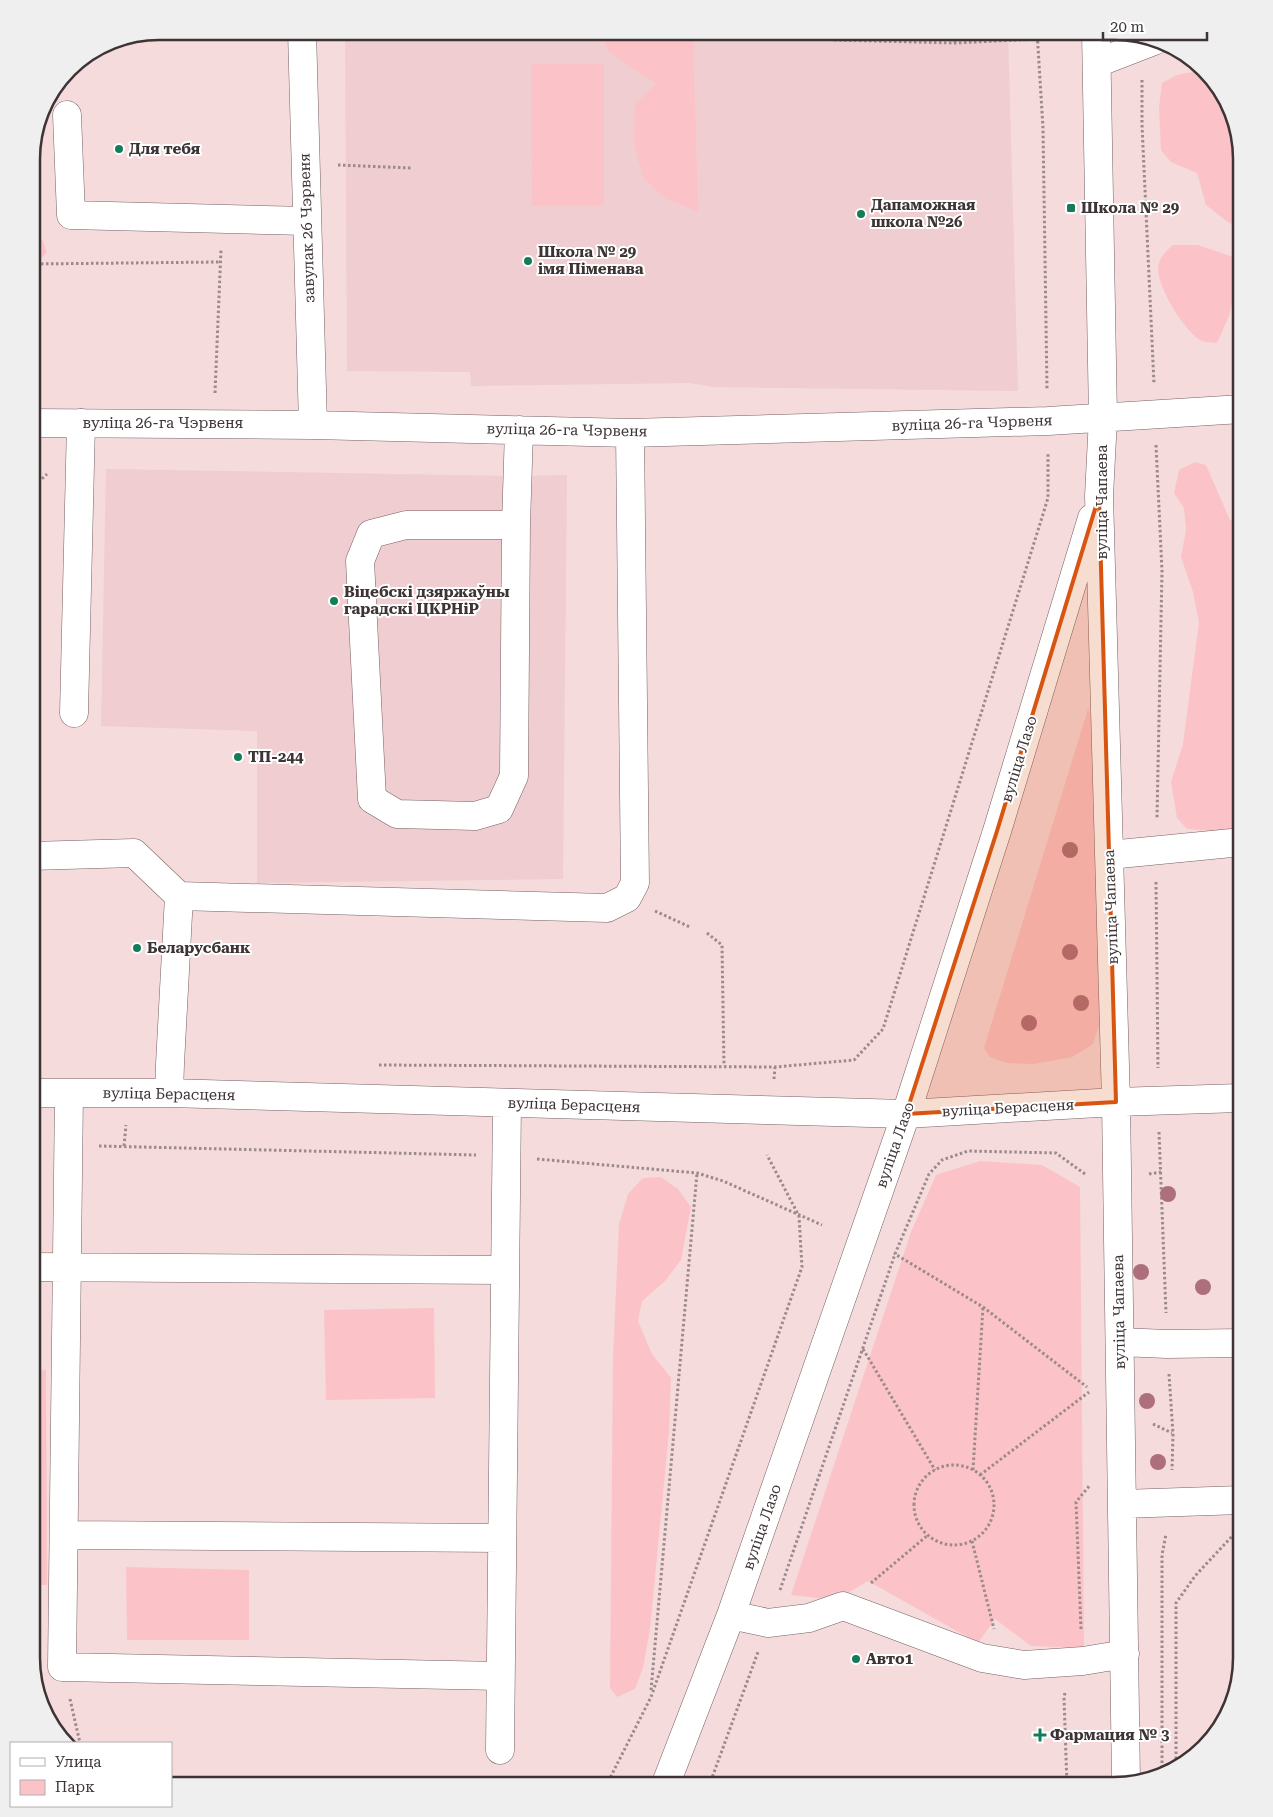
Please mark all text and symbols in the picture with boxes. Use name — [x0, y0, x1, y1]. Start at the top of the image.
scale bar — [1103, 10, 1207, 42]
text: 20 m — [1110, 18, 1145, 36]
place label: Для тебя — [129, 140, 201, 158]
marker: Для тебя — [113, 143, 125, 155]
street label: завулак 26 Чэрвеня — [295, 153, 319, 303]
place label: Дапаможная школа №26 — [871, 196, 976, 231]
place label: Школа № 29 — [1081, 199, 1180, 217]
marker: Школа № 29 — [1065, 202, 1077, 214]
marker: Дапаможная школа №26 — [855, 208, 867, 220]
place label: Школа № 29 імя Піменава — [538, 243, 644, 278]
marker: Школа № 29 імя Піменава — [522, 255, 534, 267]
street label: вуліца 26-га Чэрвеня — [891, 411, 1053, 435]
street label: вуліца 26-га Чэрвеня — [83, 414, 243, 432]
street label: вуліца 26-га Чэрвеня — [486, 420, 648, 440]
street label: вуліца Чапаева — [1093, 445, 1111, 559]
place label: Віцебскі дзяржаўны гарадскі ЦКРНіР — [344, 583, 510, 618]
marker: Віцебскі дзяржаўны гарадскі ЦКРНіР — [328, 595, 340, 607]
street label: вуліца Лазо — [997, 713, 1041, 805]
place label: ТП-244 — [248, 748, 304, 766]
marker: ТП-244 — [232, 751, 244, 763]
street label: вуліца Чапаева — [1100, 849, 1122, 965]
place label: Беларусбанк — [147, 939, 251, 957]
marker: Беларусбанк — [131, 942, 143, 954]
street label: вуліца Берасценя — [102, 1084, 236, 1104]
street label: вуліца Берасценя — [507, 1094, 641, 1116]
street label: вуліца Берасценя — [941, 1096, 1075, 1120]
street label: вуліца Лазо — [872, 1100, 918, 1190]
street label: вуліца Чапаева — [1109, 1254, 1129, 1370]
street label: вуліца Лазо — [739, 1482, 785, 1572]
place label: Авто1 — [866, 1650, 914, 1668]
marker: Авто1 — [850, 1653, 862, 1665]
place label: Фармация № 3 — [1050, 1726, 1170, 1744]
marker: Фармация № 3 — [1034, 1729, 1046, 1741]
legend — [10, 1742, 172, 1807]
text: Улица — [55, 1753, 101, 1771]
text: Парк — [55, 1778, 95, 1796]

